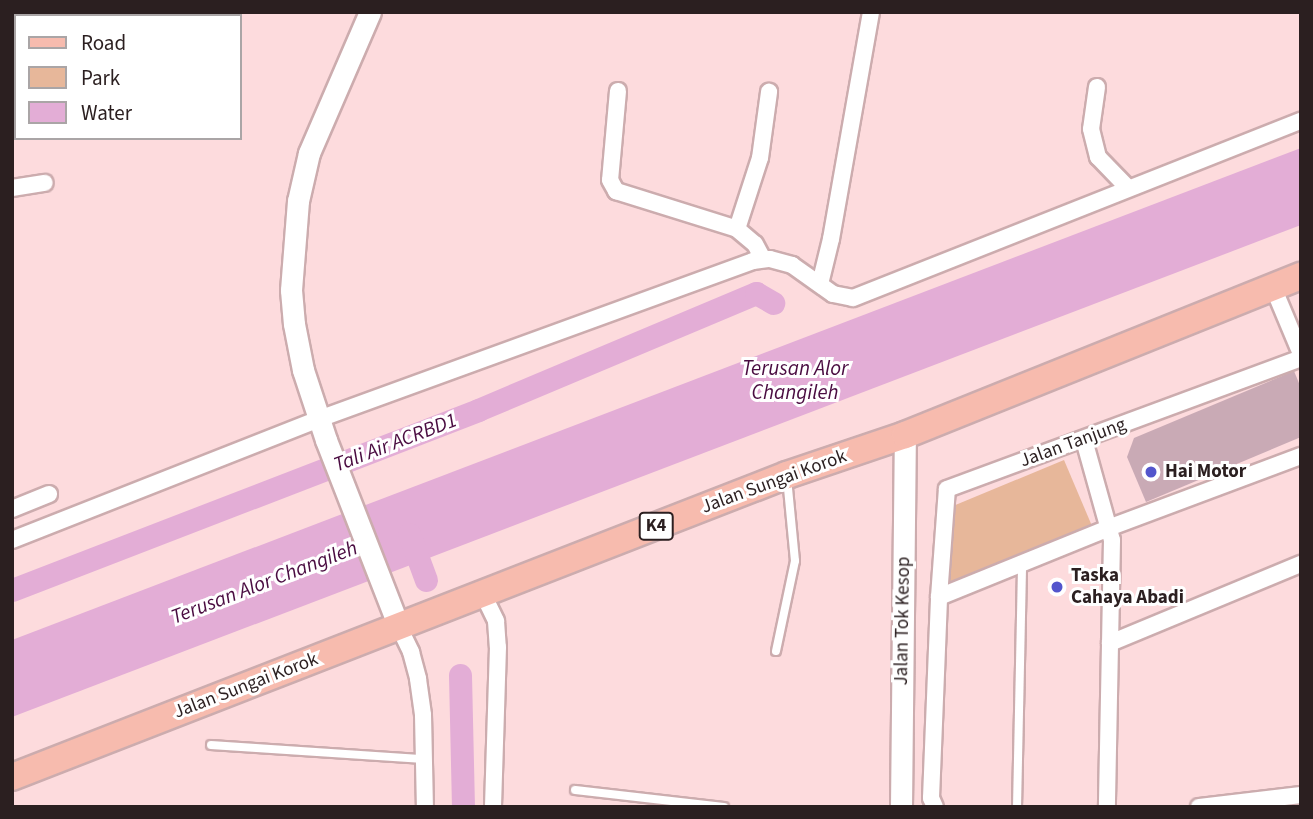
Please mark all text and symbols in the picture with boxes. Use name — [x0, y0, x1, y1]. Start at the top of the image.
legend — [14, 14, 242, 140]
text: Road — [81, 28, 126, 58]
text: Park — [81, 63, 120, 93]
text: Water — [81, 98, 132, 128]
water label: Terusan Alor Changileh — [742, 355, 848, 405]
water label: Tali Air ACRBD1 — [330, 407, 460, 477]
street label: Jalan Tanjung — [1017, 413, 1129, 473]
street label: Jalan Sungai Korok — [698, 445, 850, 519]
place label: Hai Motor — [1165, 461, 1246, 483]
marker: Hai Motor — [1143, 464, 1159, 480]
road number: K4 — [638, 512, 674, 540]
water label: Terusan Alor Changileh — [167, 535, 361, 629]
street label: Jalan Tok Kesop — [890, 556, 916, 686]
place label: Taska Cahaya Abadi — [1071, 565, 1184, 609]
marker: Taska Cahaya Abadi — [1049, 579, 1065, 595]
street label: Jalan Sungai Korok — [171, 648, 321, 724]

